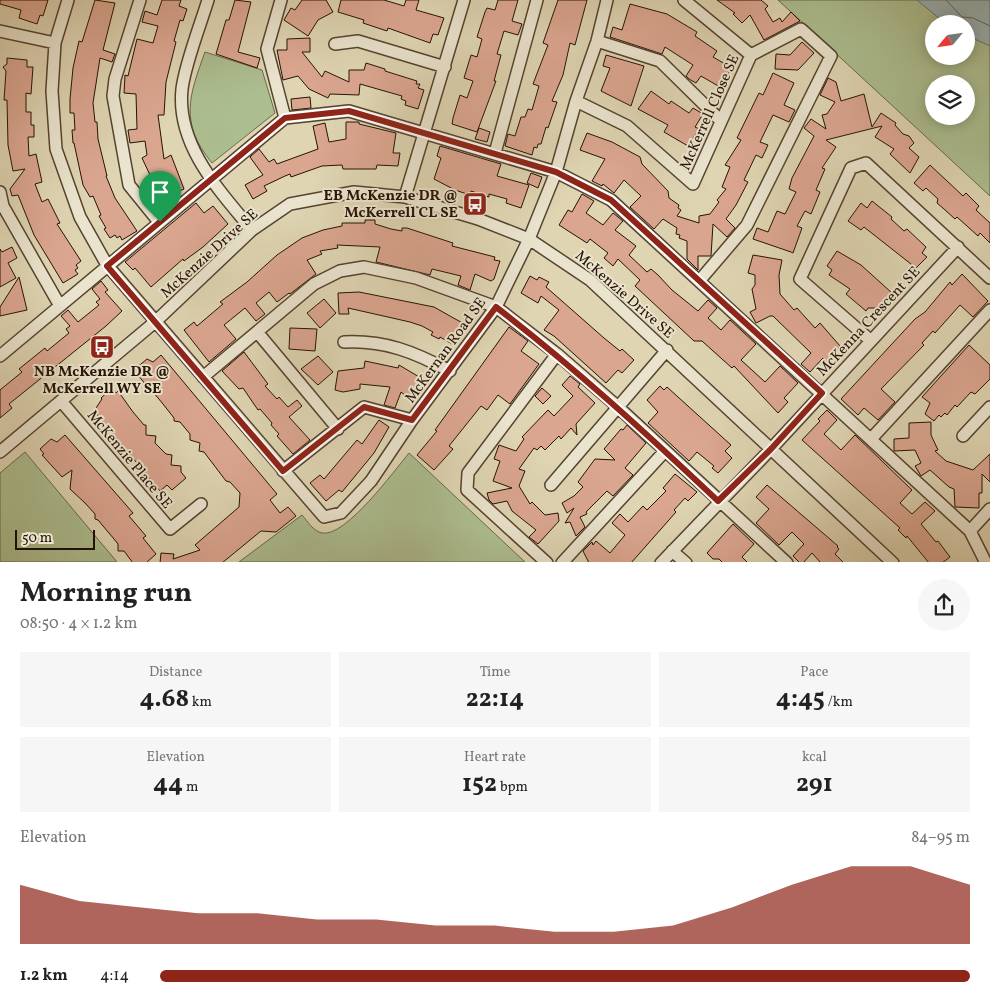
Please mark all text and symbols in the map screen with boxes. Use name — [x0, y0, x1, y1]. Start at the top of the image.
north arrow — [925, 15, 975, 65]
map controls — [925, 15, 975, 125]
street label: McKerrell Close SE — [675, 51, 745, 174]
button: layers — [925, 75, 975, 125]
pin — [139, 171, 181, 222]
icon: arrive — [146, 178, 174, 206]
place label: EB McKenzie DR @ McKerrell CL SE — [324, 186, 458, 224]
bus stop icon: EB McKenzie DR @ McKerrell CL SE — [462, 191, 488, 217]
street label: McKenzie Drive SE — [157, 204, 264, 304]
street label: McKenzie Drive SE — [570, 246, 678, 344]
street label: McKenna Crescent SE — [813, 262, 926, 382]
street label: McKernan Road SE — [401, 294, 492, 408]
bus stop icon: NB McKenzie DR @ McKerrell WY SE — [89, 334, 115, 360]
place label: NB McKenzie DR @ McKerrell WY SE — [34, 362, 170, 400]
street label: McKenzie Place SE — [81, 406, 176, 514]
scale bar — [15, 528, 95, 551]
text: 50 m — [22, 529, 52, 548]
text: Morning run — [20, 574, 192, 613]
button: share — [918, 579, 970, 631]
text: 08:50 · 4 × 1.2 km — [20, 613, 137, 635]
text: Distance — [149, 663, 202, 682]
text: Time — [480, 663, 510, 682]
text: Pace — [800, 663, 828, 682]
text: 4.68 — [139, 682, 189, 717]
text: 22:14 — [466, 682, 524, 717]
text: 4:45 — [776, 682, 825, 717]
text: km — [189, 693, 212, 712]
text: /km — [825, 693, 853, 712]
text: Elevation — [147, 748, 205, 767]
text: Heart rate — [464, 748, 526, 767]
text: kcal — [802, 748, 827, 767]
text: 44 — [153, 767, 183, 802]
text: 152 — [462, 767, 497, 802]
text: 291 — [796, 767, 833, 802]
text: m — [183, 778, 198, 797]
text: bpm — [497, 778, 528, 797]
text: Elevation — [20, 827, 87, 849]
text: 84–95 m — [911, 827, 970, 849]
text: 1.2 km — [20, 965, 68, 987]
text: 4:14 — [100, 965, 129, 987]

